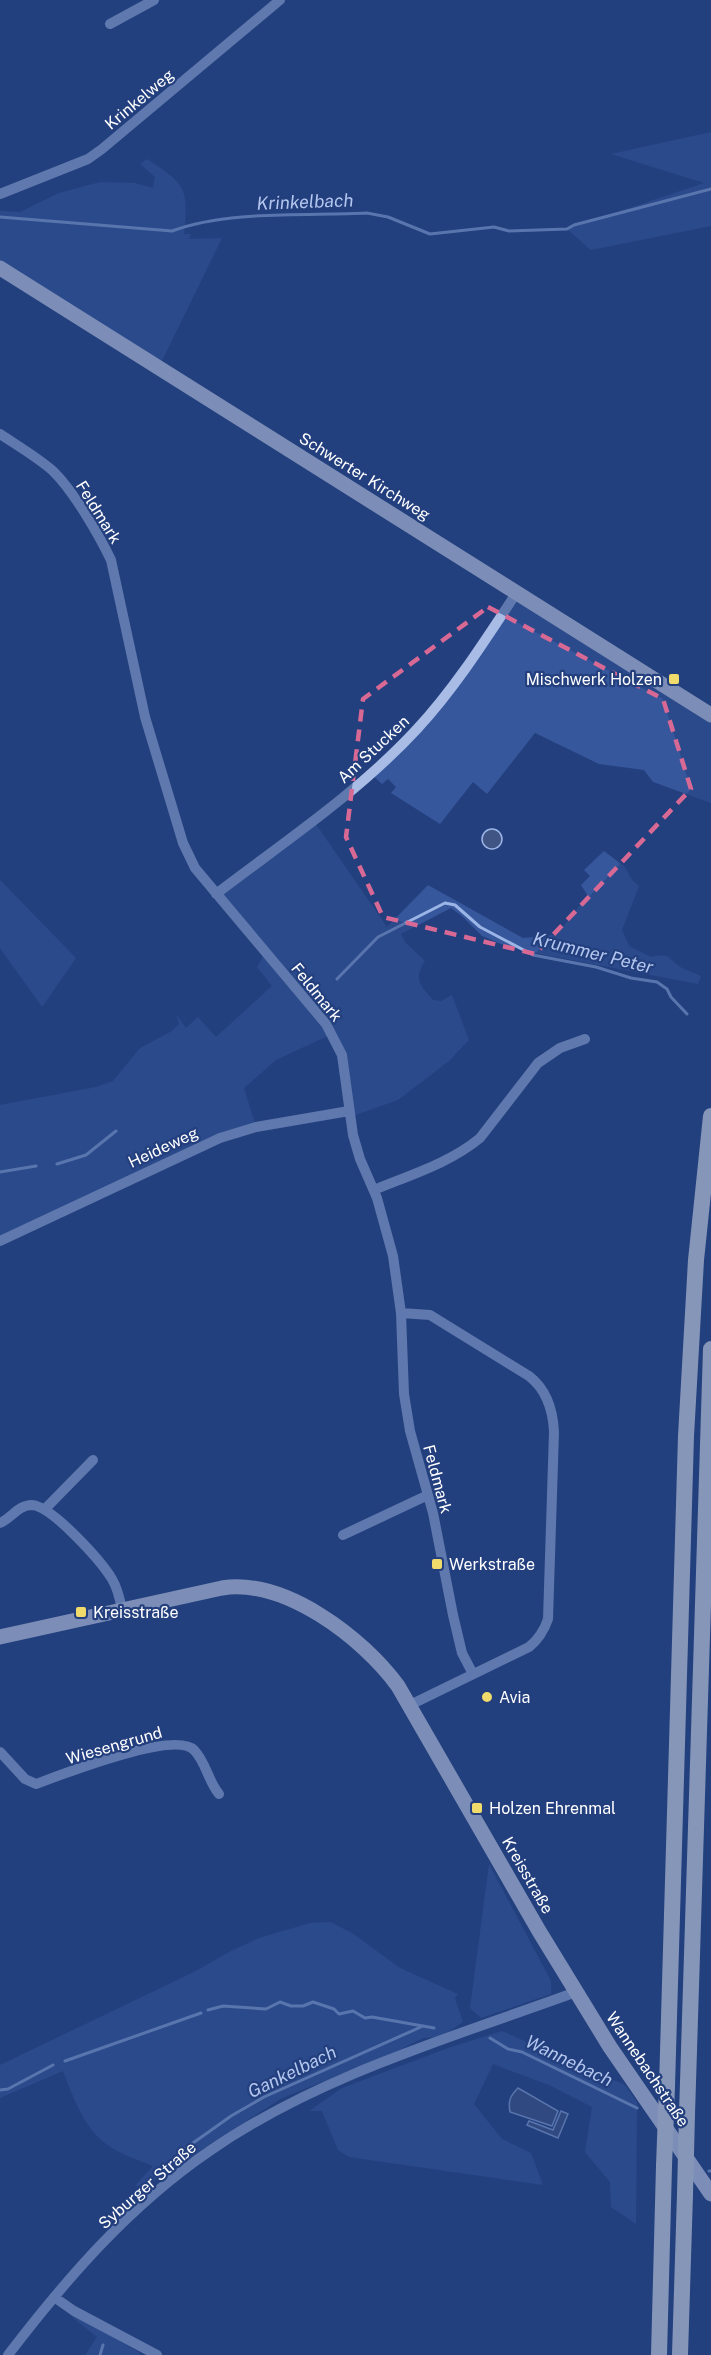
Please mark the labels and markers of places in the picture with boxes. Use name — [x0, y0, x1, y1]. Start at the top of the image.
place label: Mischwerk Holzen — [526, 670, 662, 689]
marker: Mischwerk Holzen — [667, 672, 681, 686]
place label: Werkstraße — [449, 1555, 535, 1574]
marker: Werkstraße — [430, 1557, 444, 1571]
place label: Kreisstraße — [93, 1603, 179, 1622]
marker: Kreisstraße — [74, 1605, 88, 1619]
place label: Avia — [499, 1688, 530, 1707]
marker: Avia — [480, 1690, 494, 1704]
place label: Holzen Ehrenmal — [489, 1799, 616, 1818]
marker: Holzen Ehrenmal — [470, 1801, 484, 1815]

